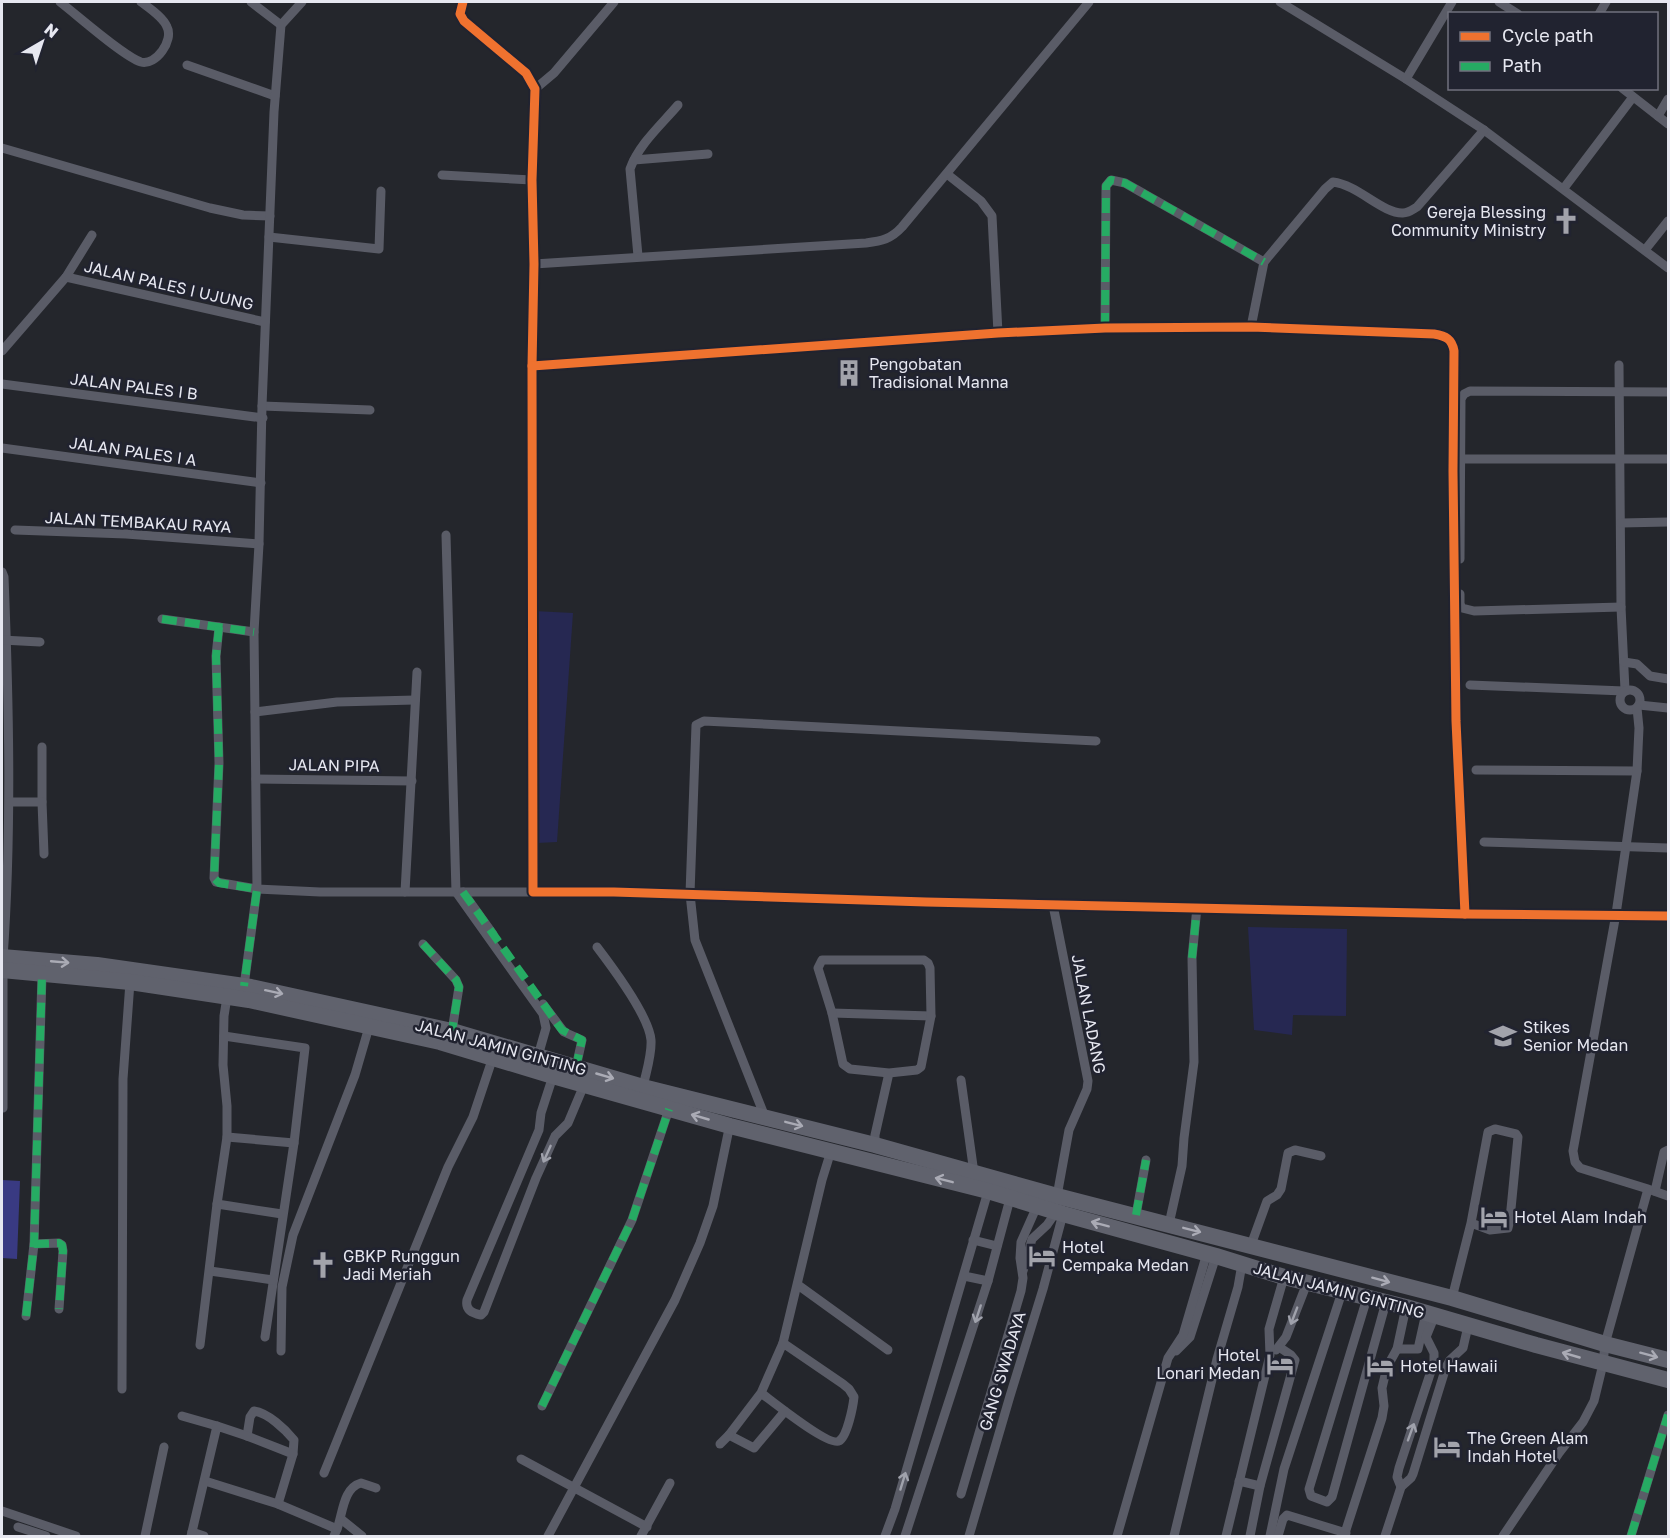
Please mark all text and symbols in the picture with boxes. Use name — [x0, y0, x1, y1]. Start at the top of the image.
north arrow — [12, 12, 72, 72]
legend — [1448, 12, 1658, 90]
text: N — [40, 19, 62, 42]
text: Cycle path — [1502, 24, 1594, 46]
text: Path — [1502, 54, 1542, 76]
place label: Gereja Blessing Community Ministry — [1391, 202, 1546, 240]
church icon: Gereja Blessing Community Ministry — [1551, 206, 1581, 236]
street label: JALAN PALES I UJUNG — [82, 256, 256, 314]
place label: Pengobatan Tradisional Manna — [869, 354, 1009, 392]
building icon: Pengobatan Tradisional Manna — [834, 358, 864, 388]
street label: JALAN PALES I B — [69, 368, 199, 404]
street label: JALAN PALES I A — [68, 432, 198, 470]
street label: JALAN TEMBAKAU RAYA — [44, 507, 232, 537]
street label: JALAN PIPA — [288, 754, 380, 776]
street label: JALAN LADANG — [1068, 953, 1110, 1075]
one-way arrow — [49, 957, 69, 968]
one-way arrow — [263, 987, 283, 998]
street label: JALAN JAMIN GINTING — [413, 1014, 589, 1080]
place label: Stikes Senior Medan — [1523, 1017, 1628, 1055]
school or university icon: Stikes Senior Medan — [1488, 1021, 1518, 1051]
one-way arrow — [595, 1070, 614, 1082]
one-way arrow — [691, 1111, 710, 1122]
one-way arrow — [784, 1119, 803, 1130]
one-way arrow — [540, 1145, 552, 1163]
one-way arrow — [934, 1173, 953, 1185]
hotel icon: Hotel Alam Indah — [1479, 1202, 1509, 1232]
place label: Hotel Alam Indah — [1514, 1207, 1647, 1227]
one-way arrow — [1091, 1218, 1110, 1229]
one-way arrow — [1183, 1225, 1202, 1237]
place label: Hotel Cempaka Medan — [1062, 1237, 1189, 1275]
hotel icon: Hotel Cempaka Medan — [1027, 1241, 1057, 1271]
place label: GBKP Runggun Jadi Meriah — [343, 1246, 460, 1284]
church icon: GBKP Runggun Jadi Meriah — [308, 1250, 338, 1280]
street label: JALAN JAMIN GINTING — [1251, 1257, 1427, 1323]
one-way arrow — [1371, 1274, 1390, 1286]
one-way arrow — [972, 1304, 983, 1323]
one-way arrow — [1288, 1306, 1299, 1325]
street label: GANG SWADAYA — [974, 1309, 1030, 1433]
place label: Hotel Lonari Medan — [1156, 1345, 1260, 1383]
hotel icon: Hotel Lonari Medan — [1265, 1349, 1295, 1379]
one-way arrow — [1562, 1349, 1581, 1360]
one-way arrow — [1640, 1350, 1659, 1362]
hotel icon: Hotel Hawaii — [1365, 1351, 1395, 1381]
place label: Hotel Hawaii — [1400, 1356, 1498, 1376]
one-way arrow — [1406, 1423, 1417, 1442]
place label: The Green Alam Indah Hotel — [1467, 1428, 1589, 1466]
hotel icon: The Green Alam Indah Hotel — [1432, 1432, 1462, 1462]
one-way arrow — [898, 1472, 909, 1491]

